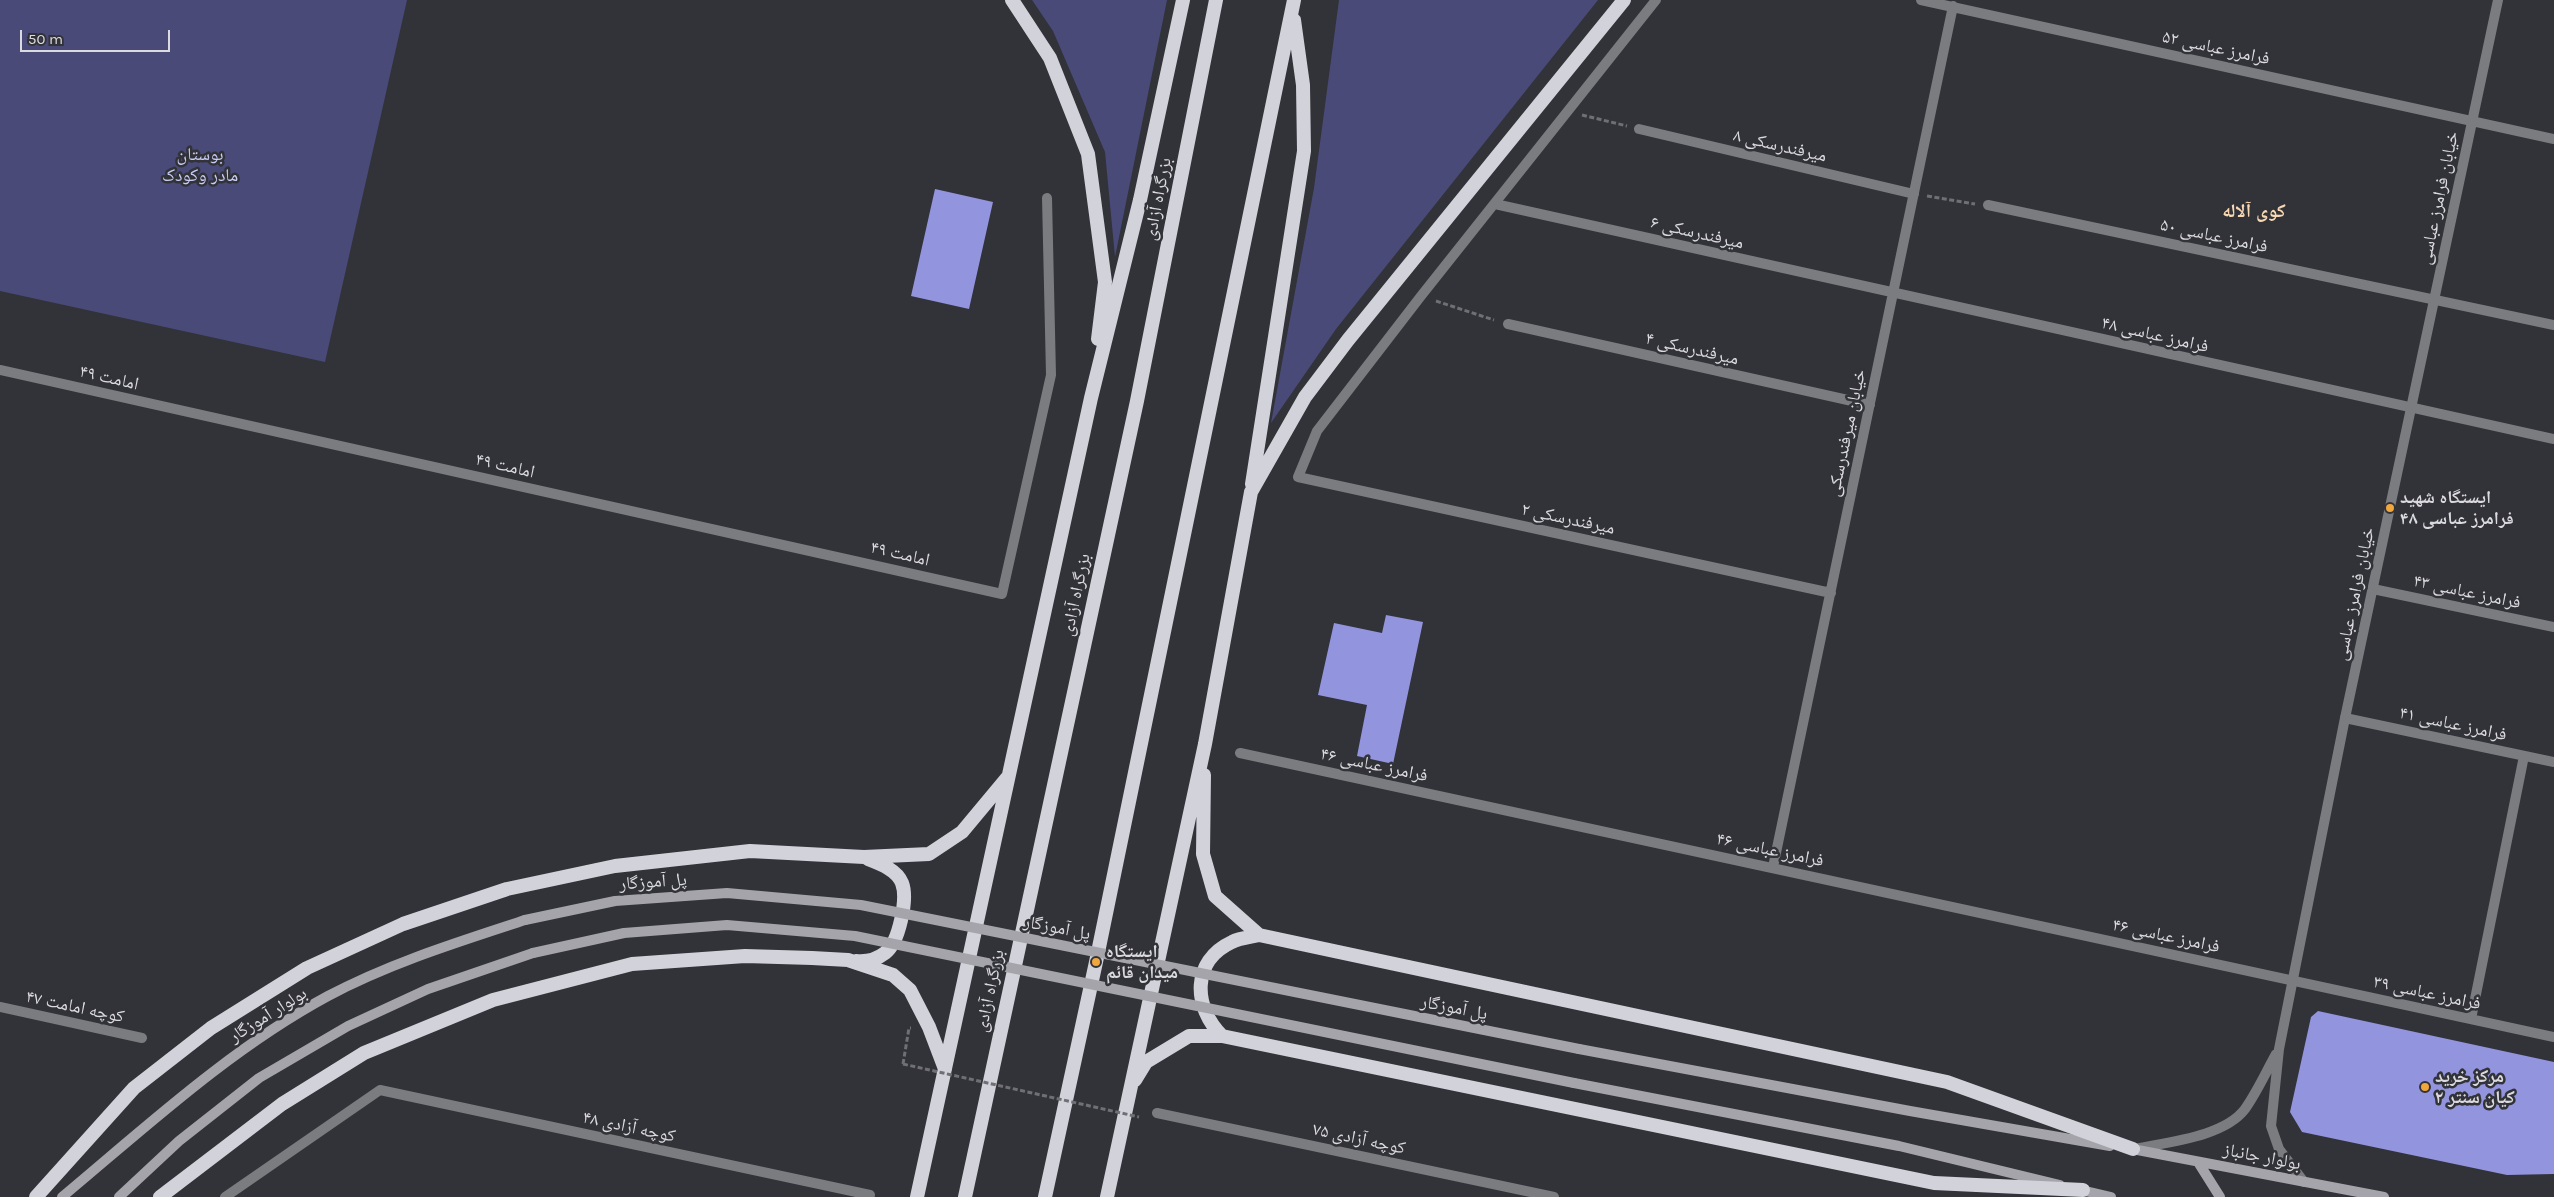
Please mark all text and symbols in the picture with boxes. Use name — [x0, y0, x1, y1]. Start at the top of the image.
scale bar — [22, 20, 172, 52]
street label: فرامرز عباسی ۵۲ — [2160, 26, 2272, 70]
text: 50 m — [28, 30, 63, 48]
street label: میرفندرسکی ۸ — [1731, 125, 1829, 167]
street label: خیابان فرامرز عباسی — [2414, 129, 2464, 267]
park label: بوستان مادر وکودک — [162, 144, 238, 186]
street label: بزرگراه آزادی — [1139, 156, 1177, 242]
district label: کوی آلاله — [2222, 201, 2286, 223]
street label: میرفندرسکی ۶ — [1648, 212, 1746, 254]
street label: فرامرز عباسی ۵۰ — [2158, 214, 2270, 258]
street label: فرامرز عباسی ۴۸ — [2099, 312, 2211, 358]
street label: میرفندرسکی ۴ — [1643, 328, 1741, 370]
street label: امامت ۴۹ — [77, 361, 141, 395]
street label: خیابان میرفندرسکی — [1823, 367, 1871, 499]
street label: امامت ۴۹ — [473, 449, 537, 483]
place label: ایستگاه شهید فرامرز عباسی ۴۸ — [2400, 487, 2514, 530]
street label: میرفندرسکی ۲ — [1519, 499, 1617, 539]
marker: ایستگاه شهید فرامرز عباسی ۴۸ — [2384, 502, 2396, 514]
street label: خیابان فرامرز عباسی — [2330, 525, 2380, 663]
street label: امامت ۴۹ — [868, 537, 932, 571]
street label: بزرگراه آزادی — [1057, 552, 1095, 638]
street label: فرامرز عباسی ۴۳ — [2411, 570, 2523, 614]
street label: فرامرز عباسی ۴۱ — [2397, 702, 2509, 746]
street label: فرامرز عباسی ۴۶ — [1318, 743, 1430, 787]
street label: فرامرز عباسی ۴۶ — [1714, 828, 1826, 872]
street label: پل آموزگار — [618, 869, 688, 895]
street label: پل آموزگار — [1022, 911, 1092, 945]
street label: فرامرز عباسی ۴۶ — [2110, 914, 2222, 958]
place label: ایستگاه میدان قائم — [1106, 941, 1178, 984]
street label: بزرگراه آزادی — [971, 948, 1009, 1034]
marker: ایستگاه میدان قائم — [1090, 956, 1102, 968]
street label: فرامرز عباسی ۳۹ — [2371, 971, 2483, 1015]
street label: بولوار آموزگار — [225, 983, 311, 1047]
street label: کوچه امامت ۴۷ — [24, 986, 126, 1028]
street label: پل آموزگار — [1419, 991, 1489, 1025]
place label: مرکز خرید کیان سنتر ۲ — [2435, 1066, 2515, 1108]
marker: مرکز خرید کیان سنتر ۲ — [2419, 1081, 2431, 1093]
street label: کوچه آزادی ۴۸ — [581, 1107, 677, 1147]
street label: کوچه آزادی ۷۵ — [1311, 1119, 1407, 1159]
street label: بولوار جانباز — [2221, 1139, 2303, 1175]

